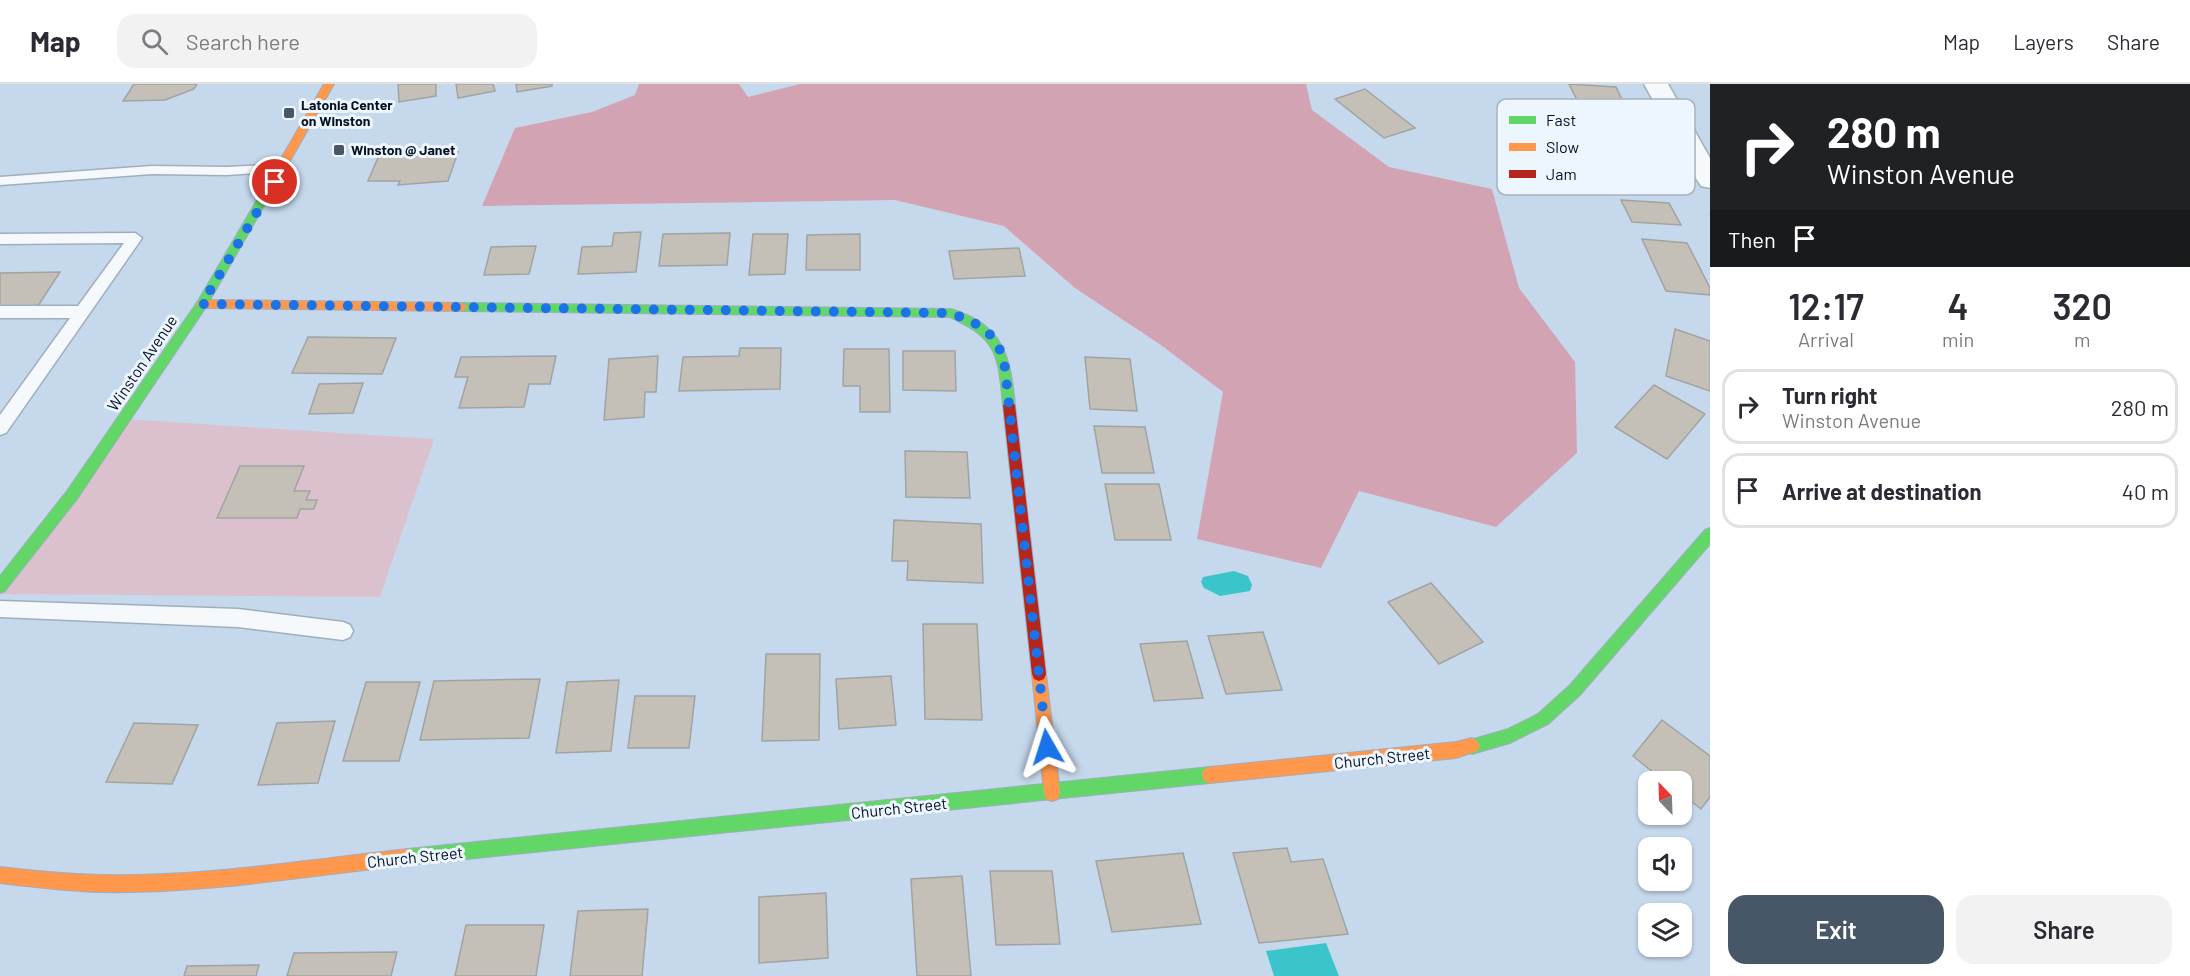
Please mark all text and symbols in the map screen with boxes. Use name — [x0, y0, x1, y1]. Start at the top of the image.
search box — [117, 14, 537, 68]
text: Map — [30, 24, 81, 58]
icon: search — [138, 25, 171, 58]
text: Search here — [186, 28, 300, 54]
text: Map — [1943, 29, 1980, 54]
text: Layers — [2013, 29, 2074, 54]
text: Share — [2107, 29, 2160, 54]
place label: Latonia Center on Winston — [301, 96, 393, 129]
legend — [1497, 99, 1695, 195]
marker: Latonia Center on Winston — [282, 106, 296, 120]
text: 280 m — [1827, 106, 1941, 156]
icon: right — [1728, 108, 1806, 186]
text: Fast — [1546, 110, 1576, 129]
text: Slow — [1546, 137, 1579, 156]
place label: Winston @ Janet — [351, 141, 455, 158]
marker: Winston @ Janet — [332, 143, 346, 157]
pin — [249, 156, 300, 207]
text: Winston Avenue — [1827, 157, 2015, 189]
text: Jam — [1546, 164, 1577, 183]
icon: arrive — [258, 165, 291, 198]
icon: arrive — [1788, 222, 1821, 255]
text: Then — [1728, 226, 1776, 252]
text: 12:17 — [1788, 284, 1864, 327]
text: 4 — [1948, 284, 1969, 327]
text: 320 — [2052, 284, 2112, 327]
street label: Winston Avenue — [103, 311, 181, 414]
text: Arrival — [1798, 327, 1854, 351]
text: min — [1942, 327, 1974, 351]
text: m — [2074, 327, 2090, 351]
text: Turn right — [1782, 382, 1877, 408]
icon: right — [1731, 390, 1764, 423]
text: 280 m — [2111, 394, 2169, 420]
text: Winston Avenue — [1782, 408, 1921, 432]
icon: arrive — [1731, 474, 1764, 507]
text: Arrive at destination — [1782, 478, 1981, 504]
text: 40 m — [2122, 478, 2169, 504]
position arrow — [1015, 715, 1079, 779]
street label: Church Street — [1333, 743, 1431, 772]
north arrow — [1638, 771, 1692, 825]
map controls — [1638, 771, 1692, 957]
street label: Church Street — [850, 793, 948, 822]
button: sound — [1638, 837, 1692, 891]
street label: Church Street — [366, 842, 464, 871]
button: Exit — [1728, 895, 1944, 964]
button: Share — [1956, 895, 2172, 964]
button: layers — [1638, 903, 1692, 957]

